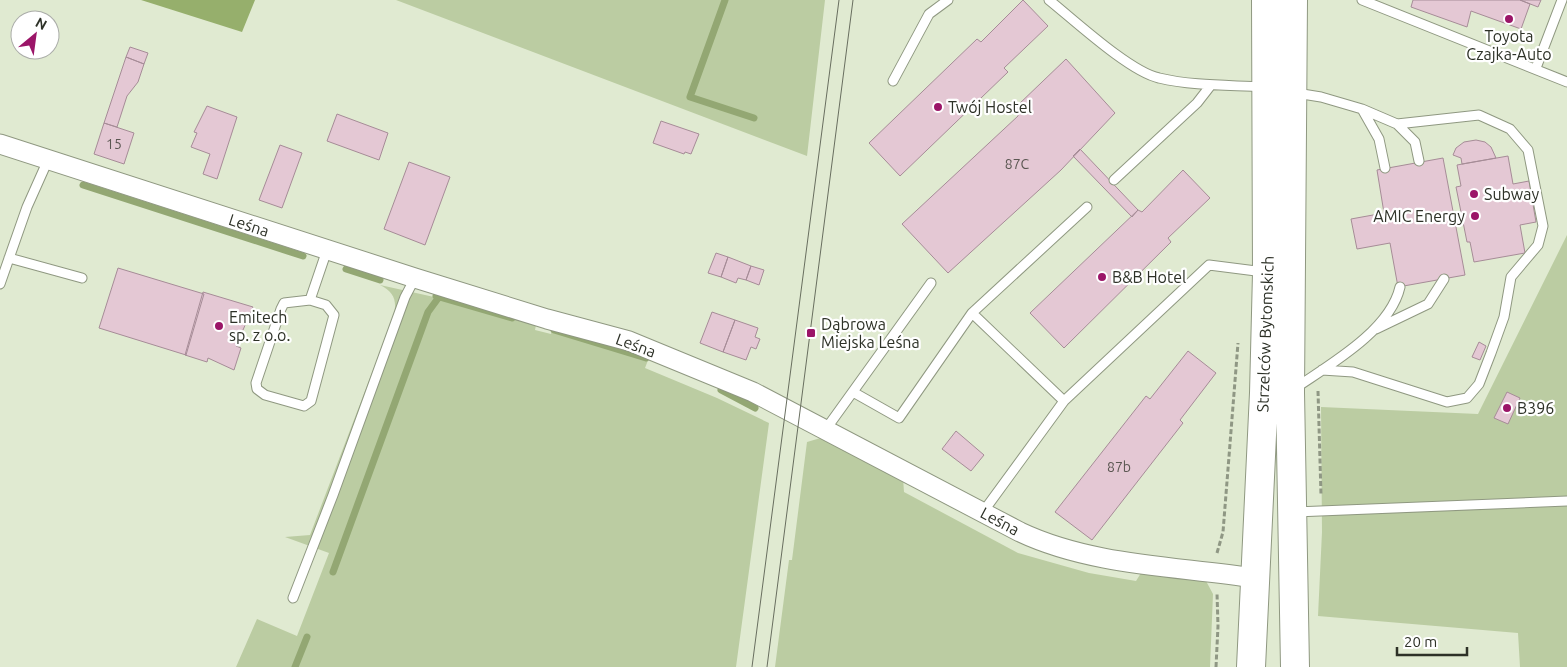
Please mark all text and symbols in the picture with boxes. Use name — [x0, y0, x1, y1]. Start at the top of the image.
north arrow — [10, 10, 60, 60]
marker: Toyota Czajka-Auto — [1503, 13, 1515, 25]
text: N — [33, 14, 50, 33]
place label: Toyota Czajka-Auto — [1466, 27, 1552, 63]
place label: Twój Hostel — [948, 98, 1032, 116]
marker: Twój Hostel — [932, 101, 944, 113]
house number: 15 — [106, 136, 122, 152]
house number: 87C — [1005, 156, 1030, 172]
place label: Subway — [1484, 185, 1539, 203]
marker: Subway — [1468, 188, 1480, 200]
place label: AMIC Energy — [1373, 207, 1465, 225]
street label: Leśna — [227, 210, 271, 240]
marker: AMIC Energy — [1469, 210, 1481, 222]
street label: Strzelców Bytomskich — [1253, 255, 1277, 413]
place label: B&B Hotel — [1112, 268, 1186, 286]
marker: B&B Hotel — [1096, 271, 1108, 283]
place label: Emitech sp. z o.o. — [229, 308, 290, 344]
place label: Dąbrowa Miejska Leśna — [821, 315, 920, 351]
marker: Emitech sp. z o.o. — [213, 320, 225, 332]
marker: Dąbrowa Miejska Leśna — [805, 327, 817, 339]
street label: Leśna — [614, 329, 658, 361]
place label: B396 — [1517, 399, 1554, 417]
marker: B396 — [1501, 402, 1513, 414]
house number: 87b — [1107, 459, 1131, 475]
street label: Leśna — [978, 503, 1022, 539]
scale bar — [1397, 624, 1467, 656]
text: 20 m — [1404, 633, 1437, 650]

